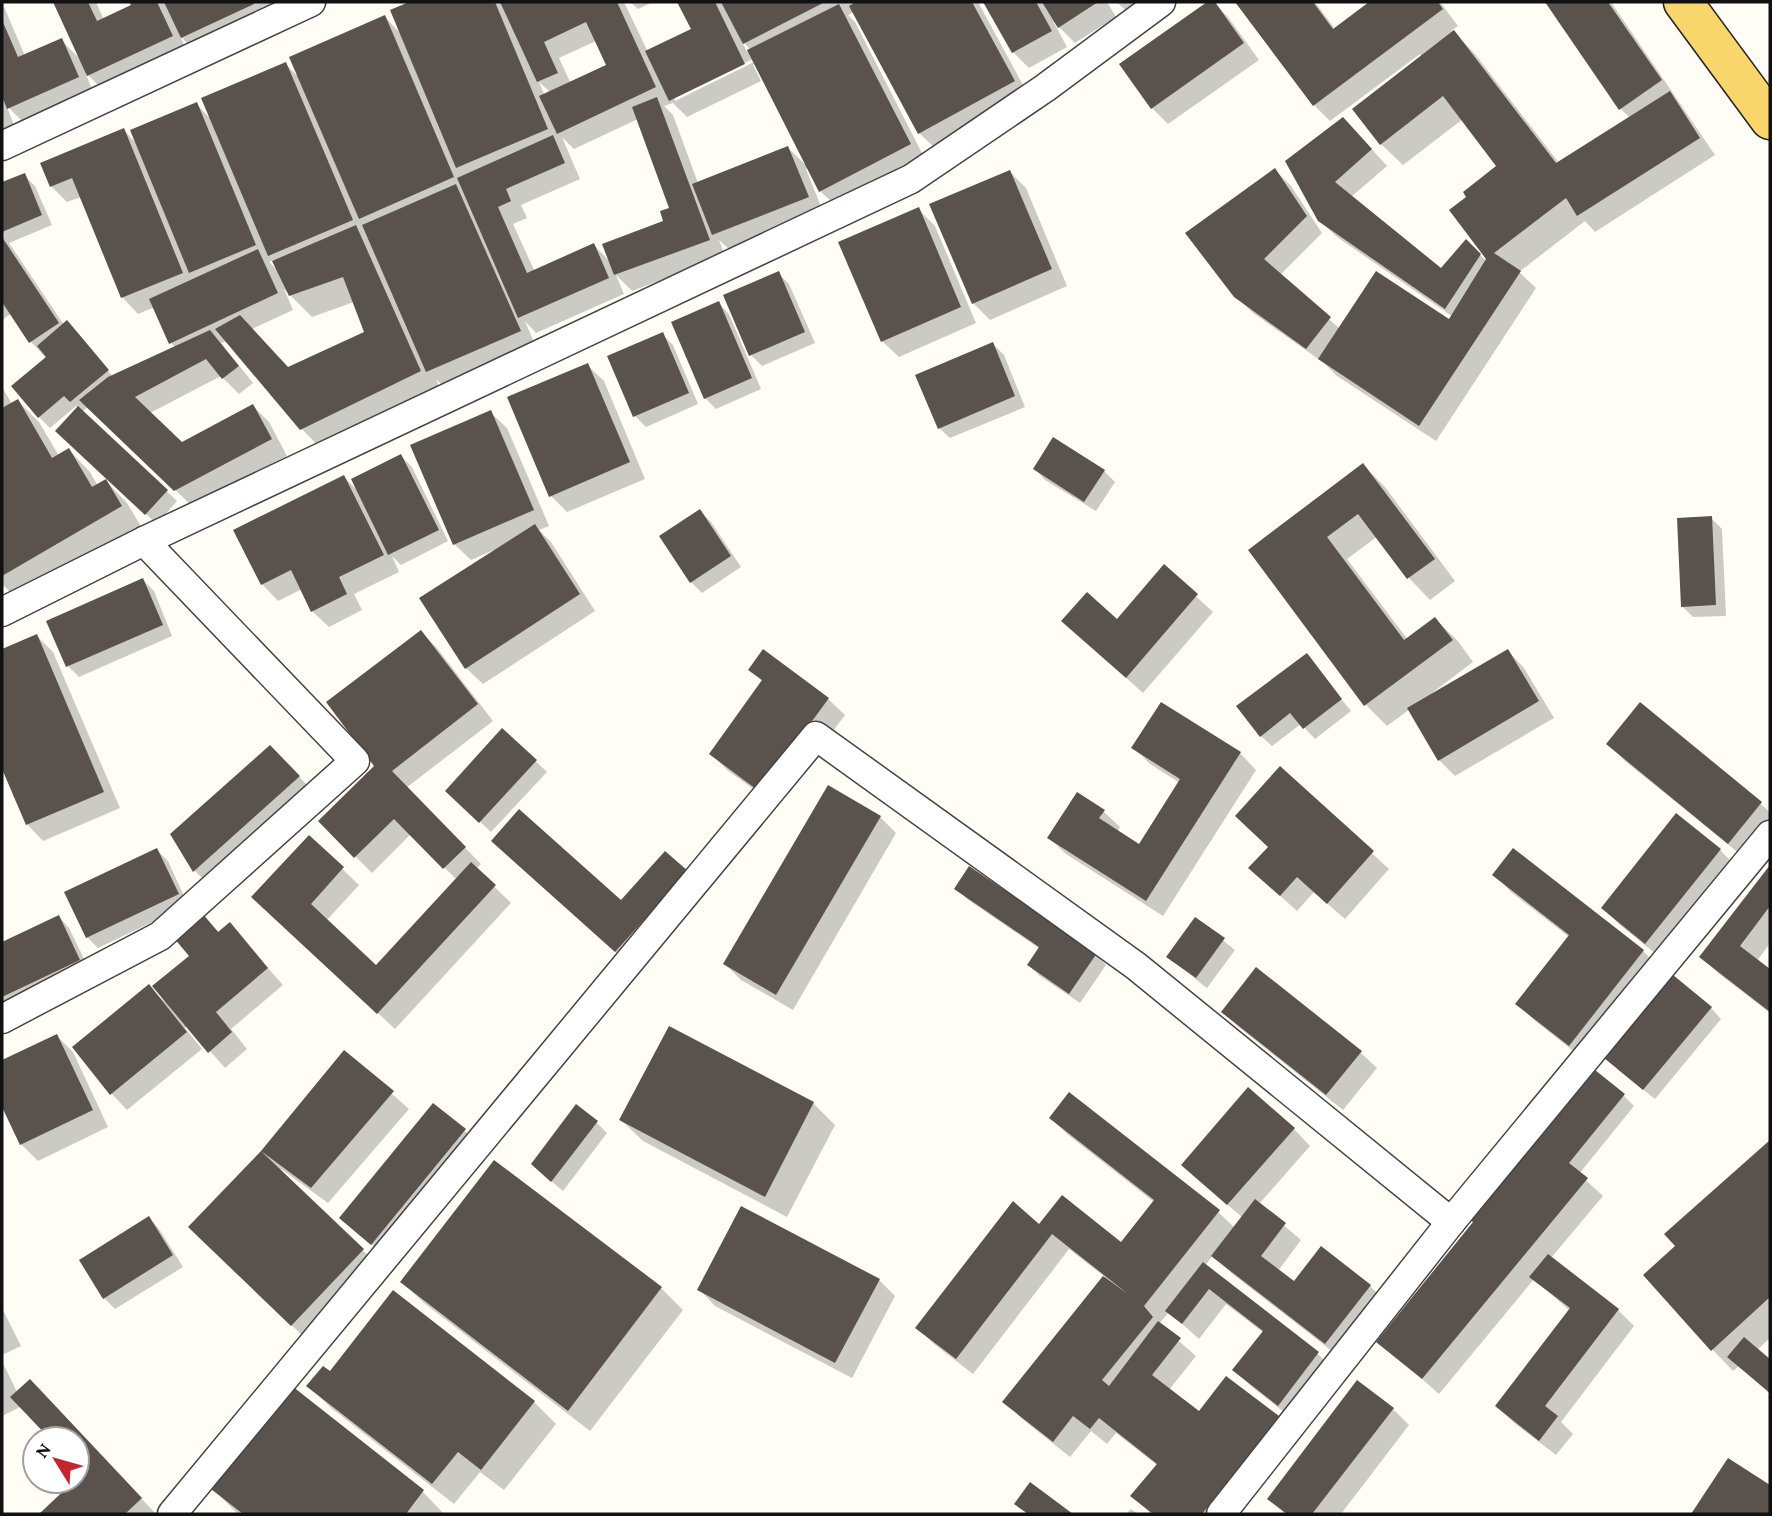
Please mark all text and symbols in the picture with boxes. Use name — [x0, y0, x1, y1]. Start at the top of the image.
north arrow — [21, 1425, 91, 1495]
text: N — [31, 1439, 55, 1462]

